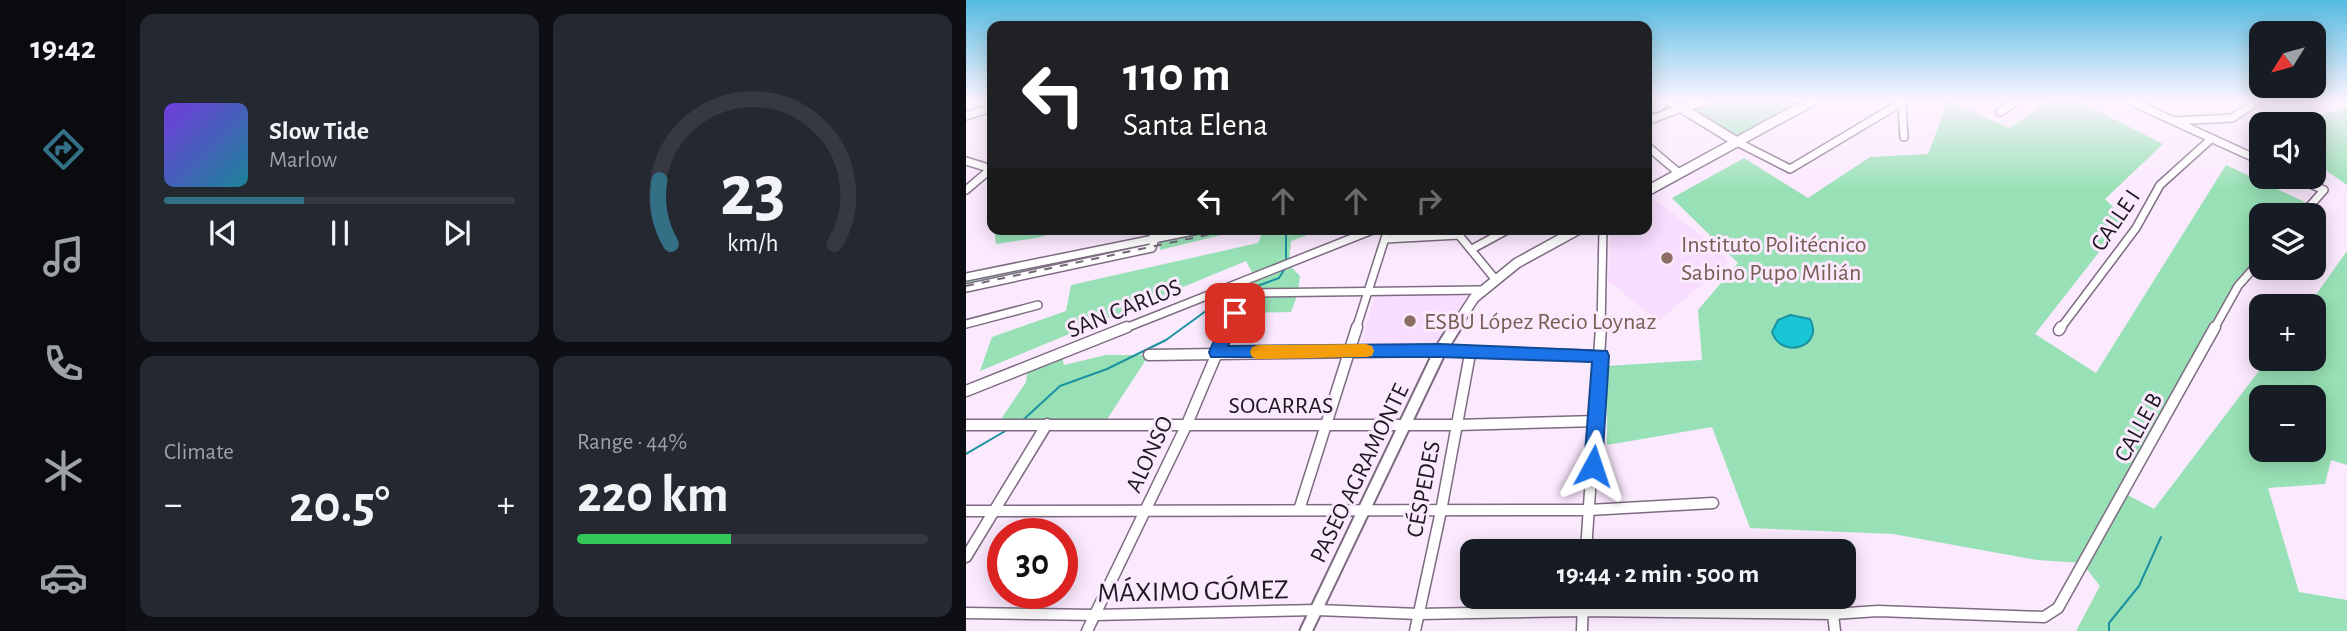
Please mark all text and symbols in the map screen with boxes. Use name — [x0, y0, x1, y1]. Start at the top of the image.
north arrow — [2249, 21, 2326, 98]
map controls — [2249, 21, 2326, 462]
text: 19:42 — [30, 32, 96, 64]
icon: left — [1008, 49, 1099, 140]
text: 110 m — [1123, 51, 1231, 100]
text: Santa Elena — [1123, 109, 1268, 141]
button: sound — [2249, 112, 2326, 189]
text: Slow Tide — [269, 118, 369, 144]
icon: directions — [39, 125, 88, 174]
text: Marlow — [269, 149, 337, 172]
text: 23 — [720, 156, 785, 229]
icon: left — [1191, 182, 1229, 220]
icon: ahead — [1264, 182, 1302, 220]
icon: ahead — [1337, 182, 1375, 220]
icon: right — [1410, 182, 1448, 220]
street label: CALLE I — [2087, 186, 2145, 256]
button: layers — [2249, 203, 2326, 280]
icon: previous — [204, 214, 242, 252]
icon: pause — [321, 214, 359, 252]
icon: next — [438, 214, 476, 252]
text: km/h — [727, 231, 778, 256]
icon: music — [39, 232, 88, 281]
place label: Instituto Politécnico Sabino Pupo Milián — [1681, 233, 1867, 285]
marker: Instituto Politécnico Sabino Pupo Milián — [1659, 250, 1675, 266]
street label: SAN CARLOS — [1064, 275, 1185, 343]
pin — [1205, 283, 1265, 343]
icon: arrive — [1216, 294, 1254, 332]
button: + — [2249, 294, 2326, 371]
place label: ESBU López Recio Loynaz — [1424, 310, 1656, 334]
marker: ESBU López Recio Loynaz — [1402, 313, 1418, 329]
icon: phone — [39, 339, 88, 388]
street label: PASEO AGRAMONTE — [1306, 380, 1414, 567]
button: − — [2249, 385, 2326, 462]
street label: CALLE B — [2110, 389, 2167, 466]
street label: SOCARRAS — [1229, 394, 1333, 418]
street label: ALONSO — [1122, 413, 1178, 496]
position arrow — [1556, 429, 1630, 503]
text: Range · 44% — [577, 431, 687, 454]
street label: CÉSPEDES — [1401, 439, 1445, 539]
text: Climate — [164, 441, 234, 464]
icon: climate — [39, 446, 88, 495]
text: 220 km — [577, 469, 729, 521]
text: 20.5° — [289, 479, 390, 531]
text: − — [164, 486, 182, 524]
text: + — [497, 486, 515, 524]
speed limit sign: 30 — [987, 518, 1078, 609]
icon: car — [39, 553, 88, 602]
text: 19:44 · 2 min · 500 m — [1557, 561, 1759, 587]
street label: MÁXIMO GÓMEZ — [1097, 573, 1289, 608]

